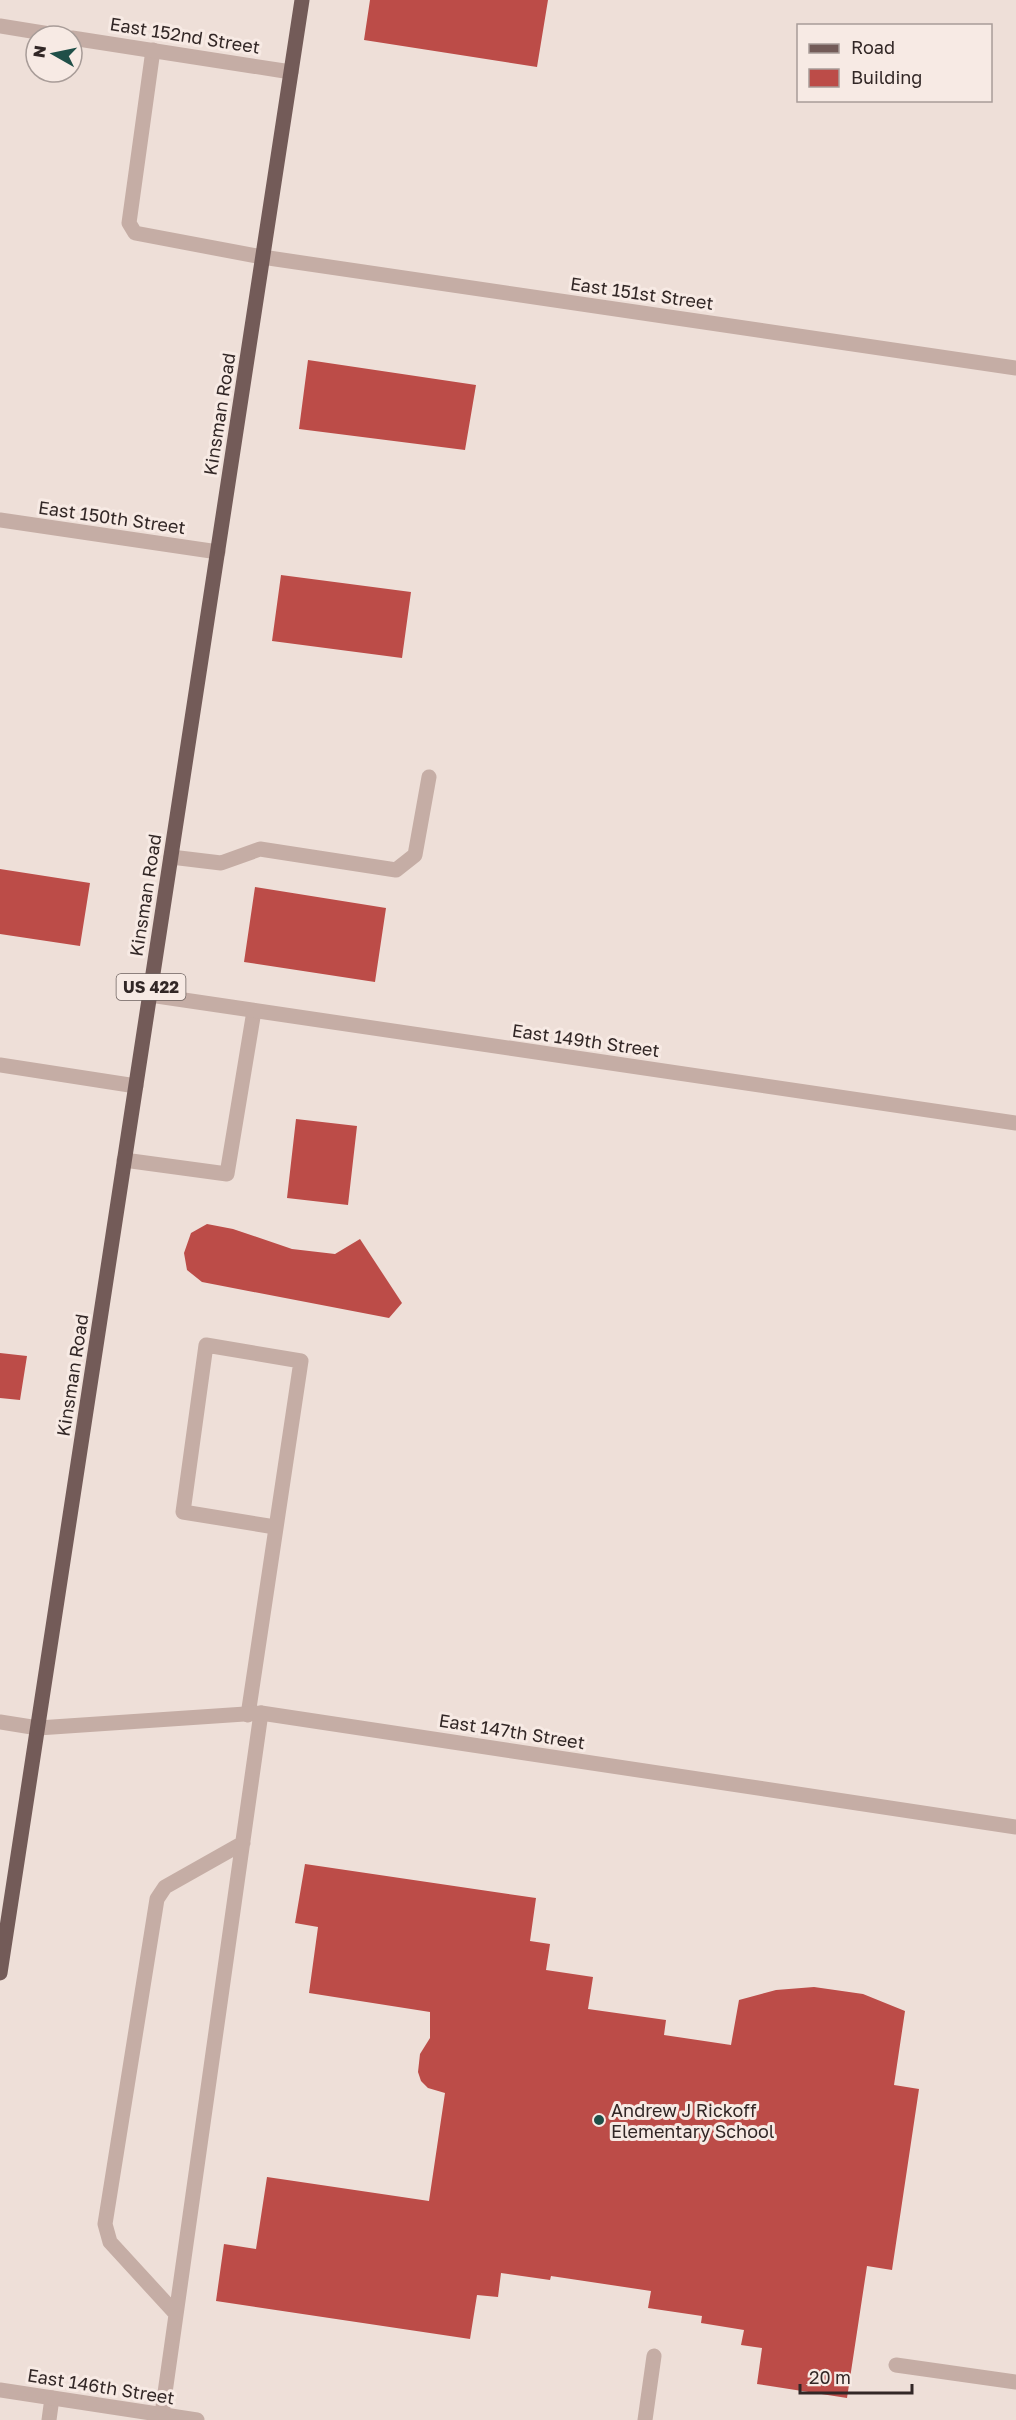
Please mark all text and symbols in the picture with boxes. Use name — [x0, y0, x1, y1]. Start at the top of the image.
street label: East 152nd Street — [108, 12, 262, 58]
north arrow — [24, 24, 84, 84]
legend — [797, 24, 992, 102]
text: Road — [851, 36, 895, 58]
text: N — [28, 44, 50, 59]
text: Building — [851, 66, 922, 88]
street label: East 151st Street — [569, 272, 715, 314]
street label: Kinsman Road — [198, 351, 240, 477]
street label: East 150th Street — [37, 496, 187, 538]
street label: Kinsman Road — [124, 832, 166, 958]
road number: US 422 — [116, 974, 186, 1000]
street label: East 149th Street — [511, 1019, 661, 1061]
street label: Kinsman Road — [51, 1312, 93, 1438]
street label: East 147th Street — [437, 1709, 587, 1753]
place label: Andrew J Rickoff Elementary School — [611, 2099, 775, 2142]
marker: Andrew J Rickoff Elementary School — [592, 2113, 606, 2127]
scale bar — [800, 2357, 912, 2395]
street label: East 146th Street — [26, 2363, 176, 2409]
text: 20 m — [809, 2366, 851, 2388]

